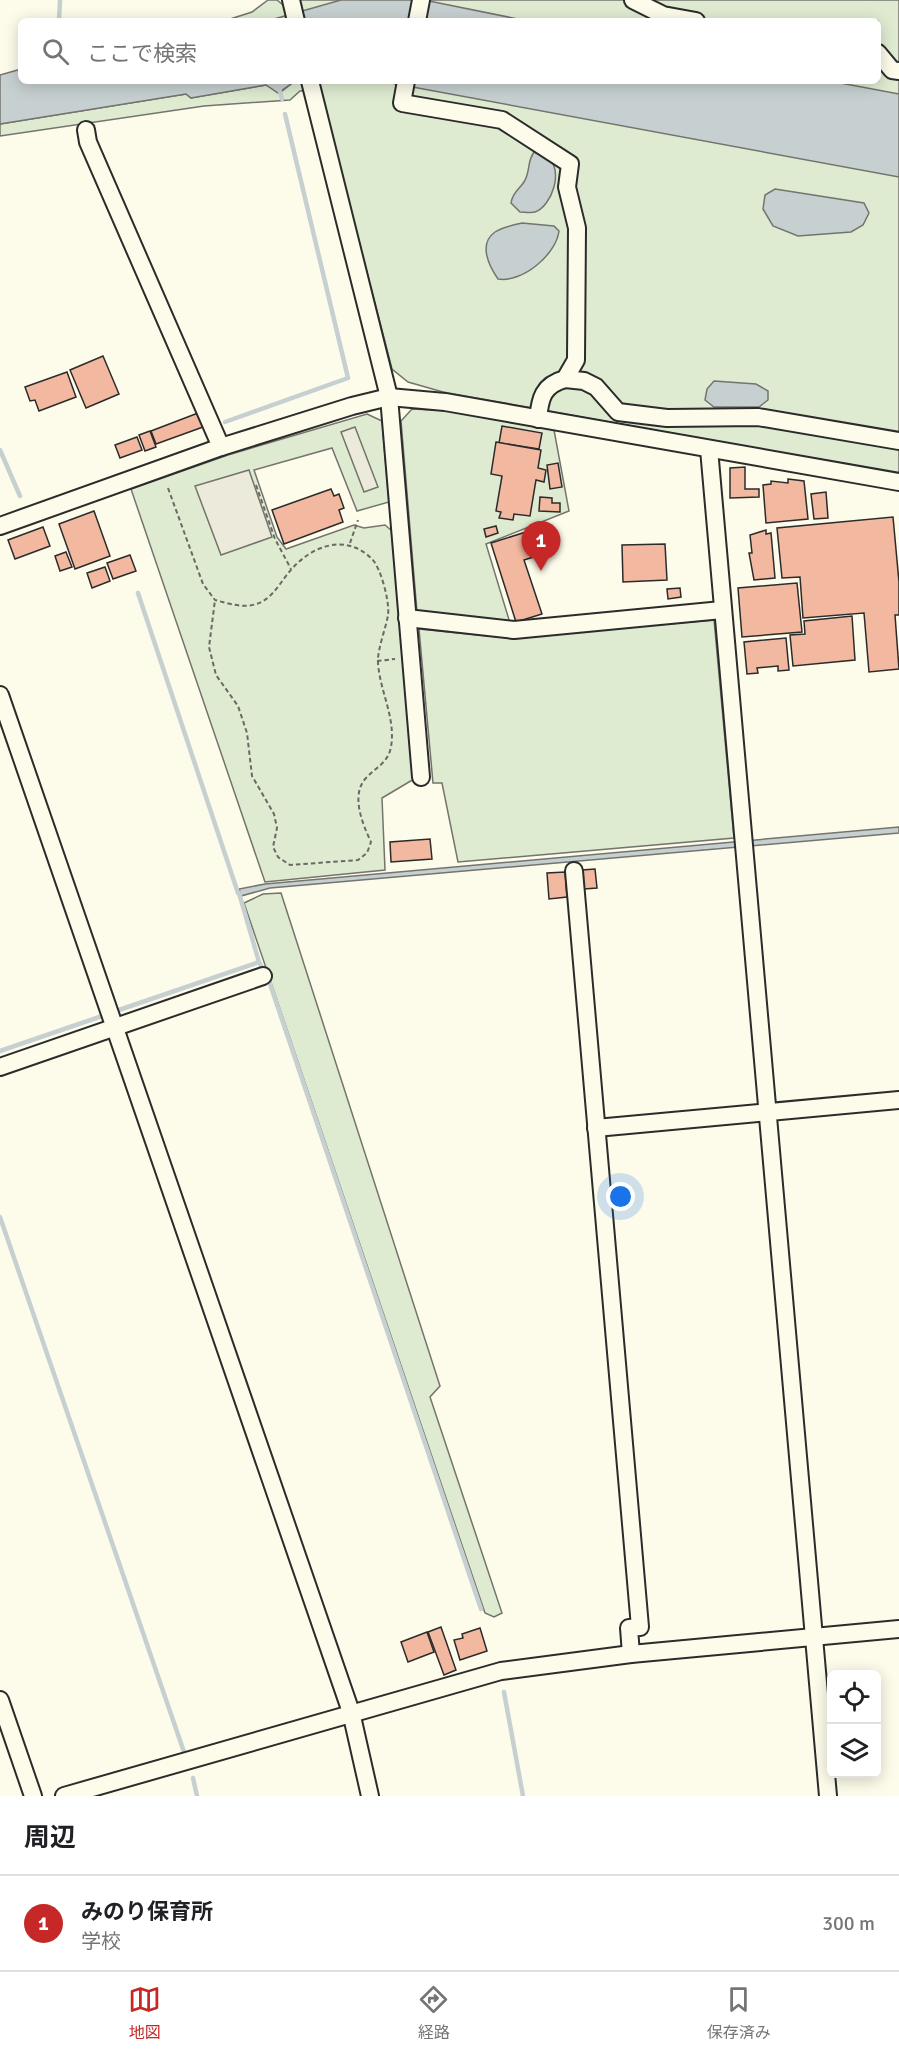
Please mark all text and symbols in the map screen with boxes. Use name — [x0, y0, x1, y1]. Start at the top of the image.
search box — [18, 18, 881, 84]
icon: search — [39, 35, 72, 68]
text: ここで検索 — [87, 40, 197, 67]
pin: 1 — [522, 522, 560, 571]
your location — [606, 1182, 635, 1211]
map controls — [827, 1670, 881, 1778]
button: locate — [827, 1670, 881, 1724]
button: layers — [827, 1724, 881, 1778]
text: 周辺 — [24, 1822, 76, 1854]
text: みのり保育所 — [81, 1898, 213, 1925]
text: 1 — [38, 1911, 49, 1936]
text: 300 m — [822, 1911, 875, 1936]
text: 学校 — [81, 1929, 121, 1954]
tab: 地図 — [128, 1983, 161, 2043]
tab: 経路 — [417, 1983, 450, 2043]
tab: 保存済み — [707, 1983, 771, 2043]

